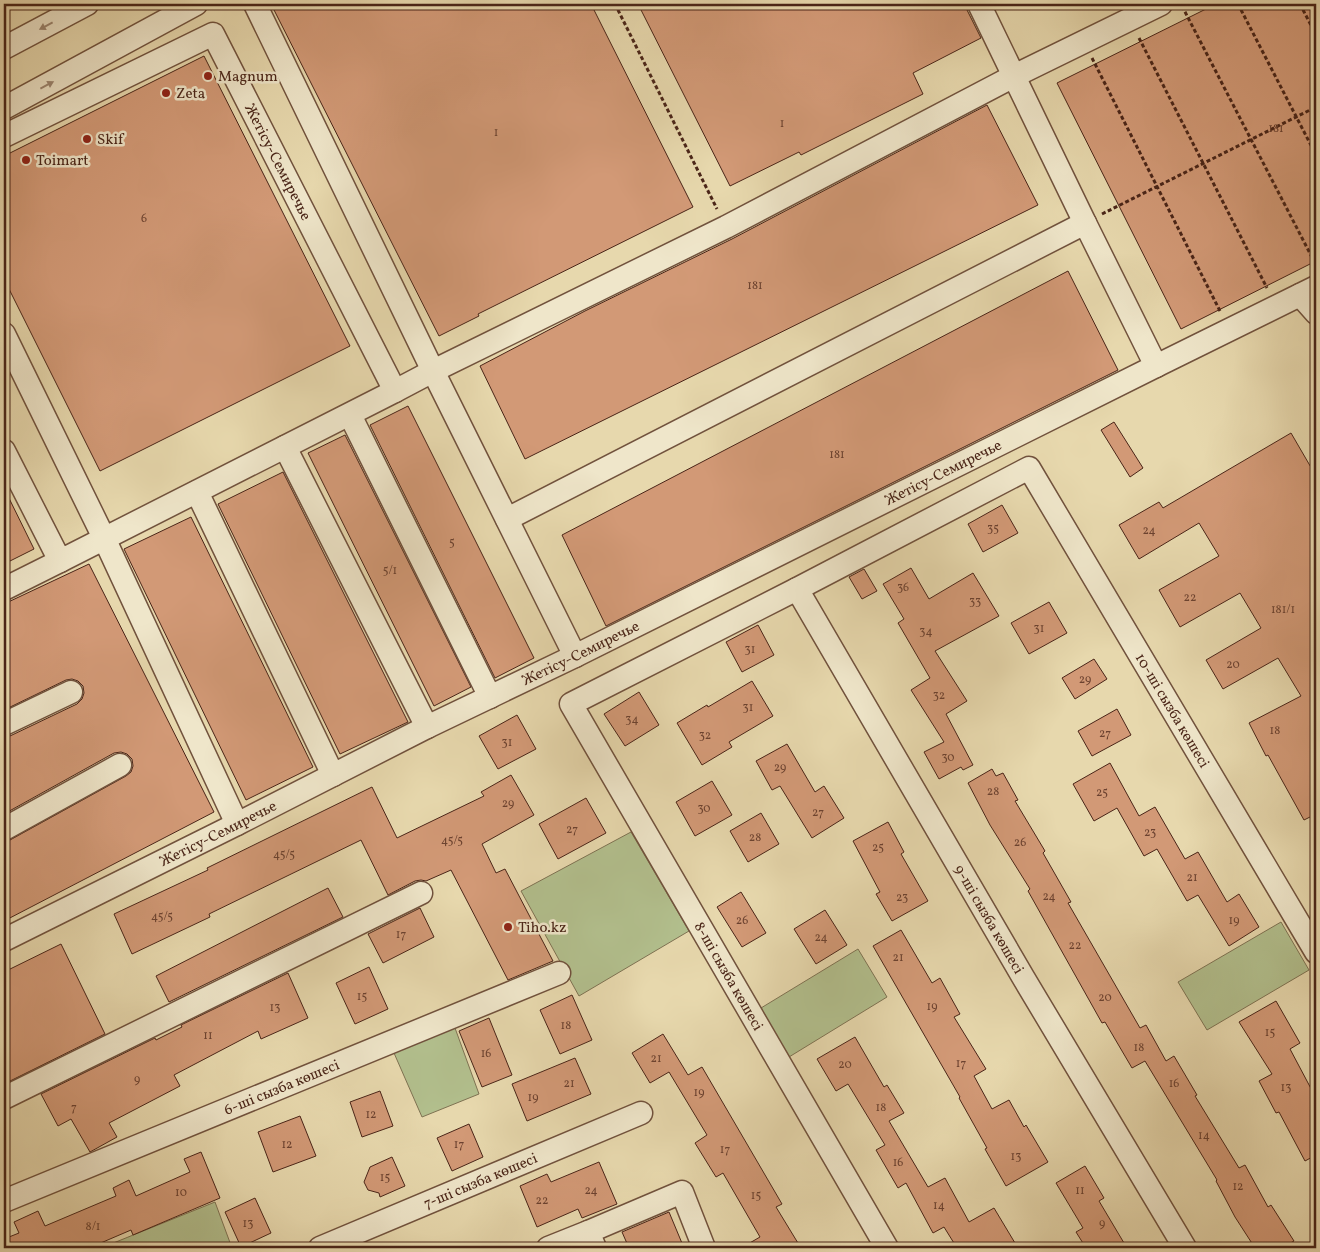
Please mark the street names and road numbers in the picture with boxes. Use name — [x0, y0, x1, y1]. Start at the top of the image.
street label: Жетісу-Семиречье — [238, 100, 315, 225]
street label: Жетісу-Семиречье — [881, 436, 1006, 512]
street label: Жетісу-Семиречье — [519, 616, 643, 692]
street label: 10-ші сызба көшесі — [1129, 650, 1214, 772]
street label: Жетісу-Семиречье — [156, 796, 281, 873]
street label: 9-ші сызба көшесі — [948, 861, 1028, 978]
street label: 8-ші сызба көшесі — [688, 918, 767, 1035]
street label: 6-ші сызба көшесі — [221, 1055, 343, 1122]
street label: 7-ші сызба көшесі — [421, 1149, 541, 1215]

